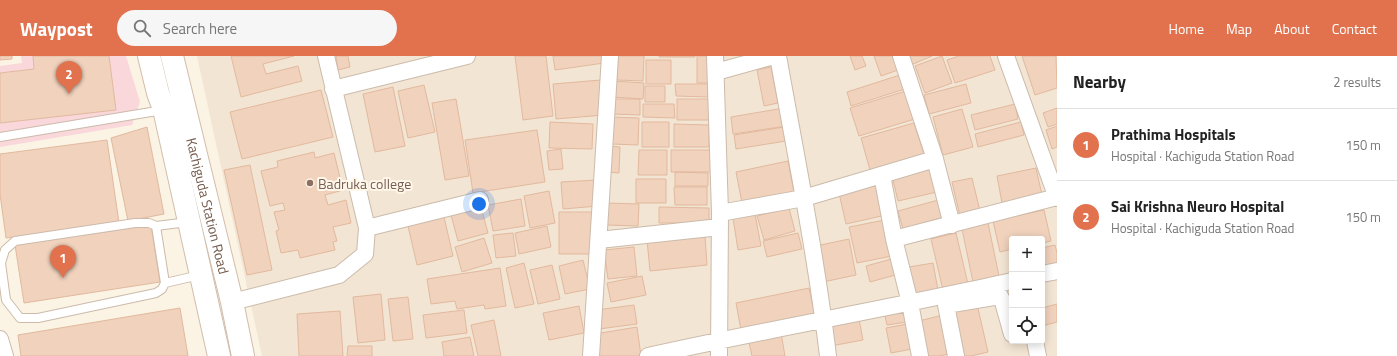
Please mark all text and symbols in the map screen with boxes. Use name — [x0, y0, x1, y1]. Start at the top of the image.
search box — [117, 10, 397, 46]
text: Waypost — [20, 14, 93, 43]
icon: search — [131, 17, 153, 39]
text: Search here — [163, 17, 237, 40]
text: Home — [1169, 18, 1204, 39]
text: Map — [1226, 18, 1252, 39]
text: About — [1274, 18, 1310, 39]
text: Contact — [1332, 18, 1377, 39]
pin: 2 — [56, 61, 82, 94]
text: Nearby — [1073, 69, 1126, 95]
text: 2 results — [1333, 72, 1381, 92]
text: Prathima Hospitals — [1111, 123, 1236, 146]
street label: Kachiguda Station Road — [182, 135, 235, 276]
text: 1 — [1082, 135, 1090, 155]
text: 150 m — [1345, 135, 1381, 155]
text: Hospital · Kachiguda Station Road — [1111, 146, 1294, 166]
place label: Badruka college — [318, 173, 411, 194]
marker: Badruka college — [305, 178, 315, 188]
your location — [469, 194, 489, 214]
text: Sai Krishna Neuro Hospital — [1111, 195, 1284, 218]
text: 2 — [1082, 207, 1090, 227]
text: 150 m — [1345, 207, 1381, 227]
text: Hospital · Kachiguda Station Road — [1111, 218, 1294, 238]
map controls — [1009, 236, 1045, 344]
button: + — [1009, 236, 1045, 272]
pin: 1 — [50, 245, 76, 278]
button: − — [1009, 272, 1045, 308]
button: locate — [1009, 308, 1045, 344]

